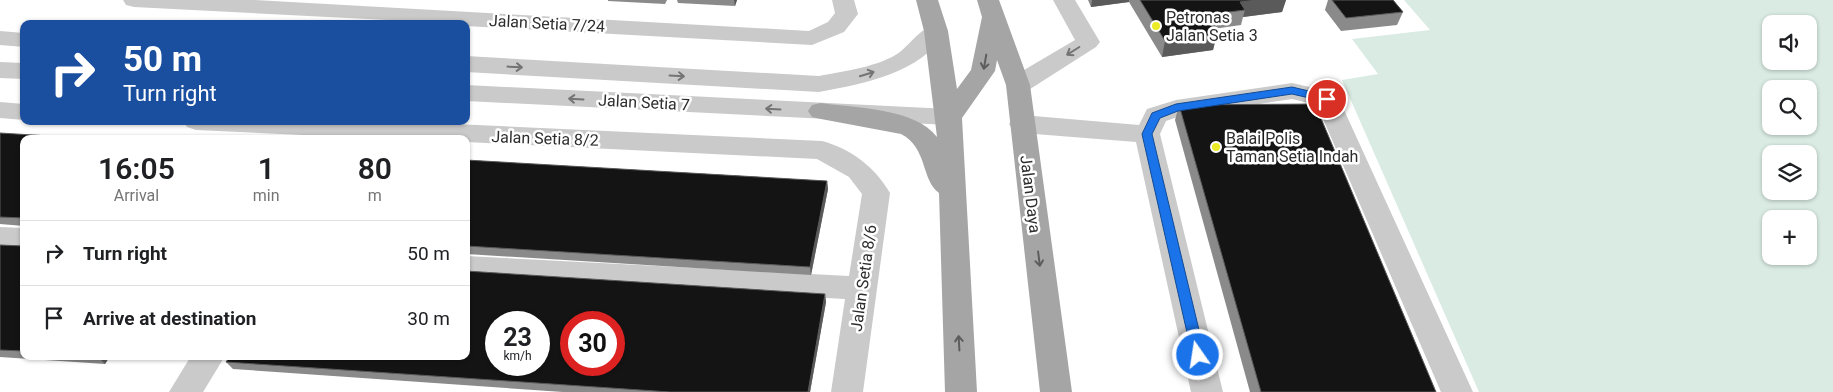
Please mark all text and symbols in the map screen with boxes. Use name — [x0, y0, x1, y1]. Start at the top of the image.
place label: Petronas Jalan Setia 3 — [1166, 8, 1258, 45]
street label: Jalan Setia 7/24 — [488, 11, 606, 36]
map controls — [1762, 15, 1817, 265]
button: sound — [1762, 15, 1817, 70]
marker: Petronas Jalan Setia 3 — [1150, 20, 1162, 32]
text: 50 m — [123, 39, 202, 80]
icon: right — [40, 40, 105, 105]
one-way arrow — [1066, 46, 1080, 56]
one-way arrow — [979, 54, 989, 70]
one-way arrow — [507, 62, 523, 71]
one-way arrow — [859, 69, 875, 79]
one-way arrow — [669, 71, 685, 80]
pin — [1306, 78, 1348, 120]
button: search — [1762, 80, 1817, 135]
text: Turn right — [123, 81, 217, 106]
icon: arrive — [1313, 85, 1341, 113]
street label: Jalan Setia 7 — [598, 91, 690, 114]
one-way arrow — [568, 94, 584, 103]
one-way arrow — [765, 104, 781, 113]
street label: Jalan Setia 8/2 — [491, 127, 599, 150]
place label: Balai Polis Taman Setia Indah — [1226, 129, 1358, 166]
marker: Balai Polis Taman Setia Indah — [1210, 141, 1222, 153]
button: layers — [1762, 145, 1817, 200]
text: 16:05 — [98, 151, 175, 186]
text: 1 — [258, 151, 275, 186]
text: 80 — [358, 151, 392, 186]
street label: Jalan Daya — [1016, 154, 1045, 234]
text: Arrival — [114, 186, 159, 205]
text: min — [253, 186, 280, 205]
text: m — [368, 186, 382, 205]
button: + — [1762, 210, 1817, 265]
street label: Jalan Setia 8/6 — [847, 224, 880, 333]
icon: right — [40, 239, 68, 267]
text: Turn right — [83, 242, 167, 265]
text: 50 m — [407, 242, 450, 265]
one-way arrow — [1034, 251, 1044, 267]
icon: arrive — [40, 304, 68, 332]
text: Arrive at destination — [83, 307, 256, 330]
text: 30 m — [407, 307, 450, 330]
speed limit sign: 30 — [560, 311, 625, 376]
text: 23 — [503, 323, 532, 352]
position arrow — [1171, 328, 1223, 380]
one-way arrow — [954, 336, 963, 352]
text: km/h — [503, 349, 532, 363]

